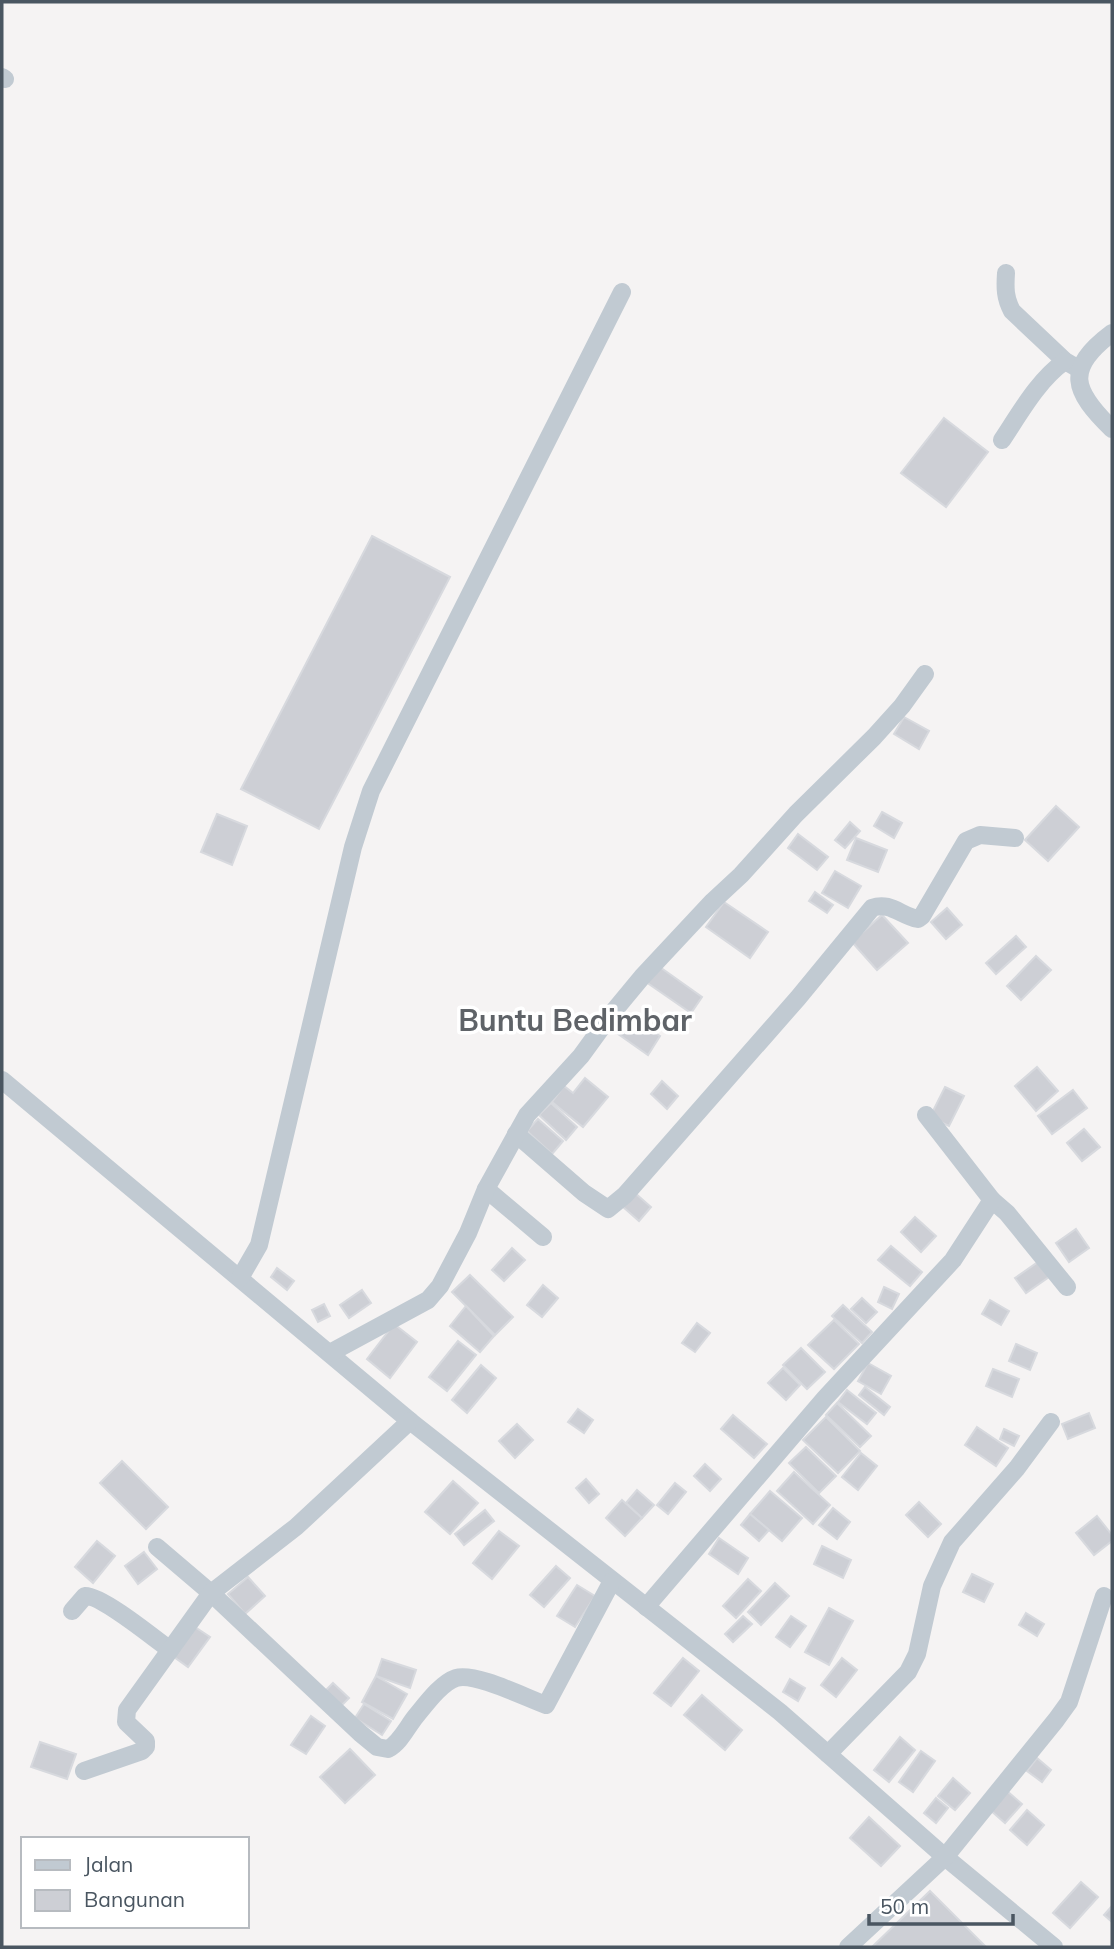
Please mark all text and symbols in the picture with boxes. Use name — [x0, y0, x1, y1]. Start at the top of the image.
district label: Buntu Bedimbar — [458, 1001, 692, 1039]
legend — [21, 1837, 248, 1928]
text: Jalan — [84, 1851, 133, 1877]
scale bar — [869, 1882, 1012, 1926]
text: Bangunan — [84, 1886, 185, 1912]
text: 50 m — [880, 1893, 929, 1919]

